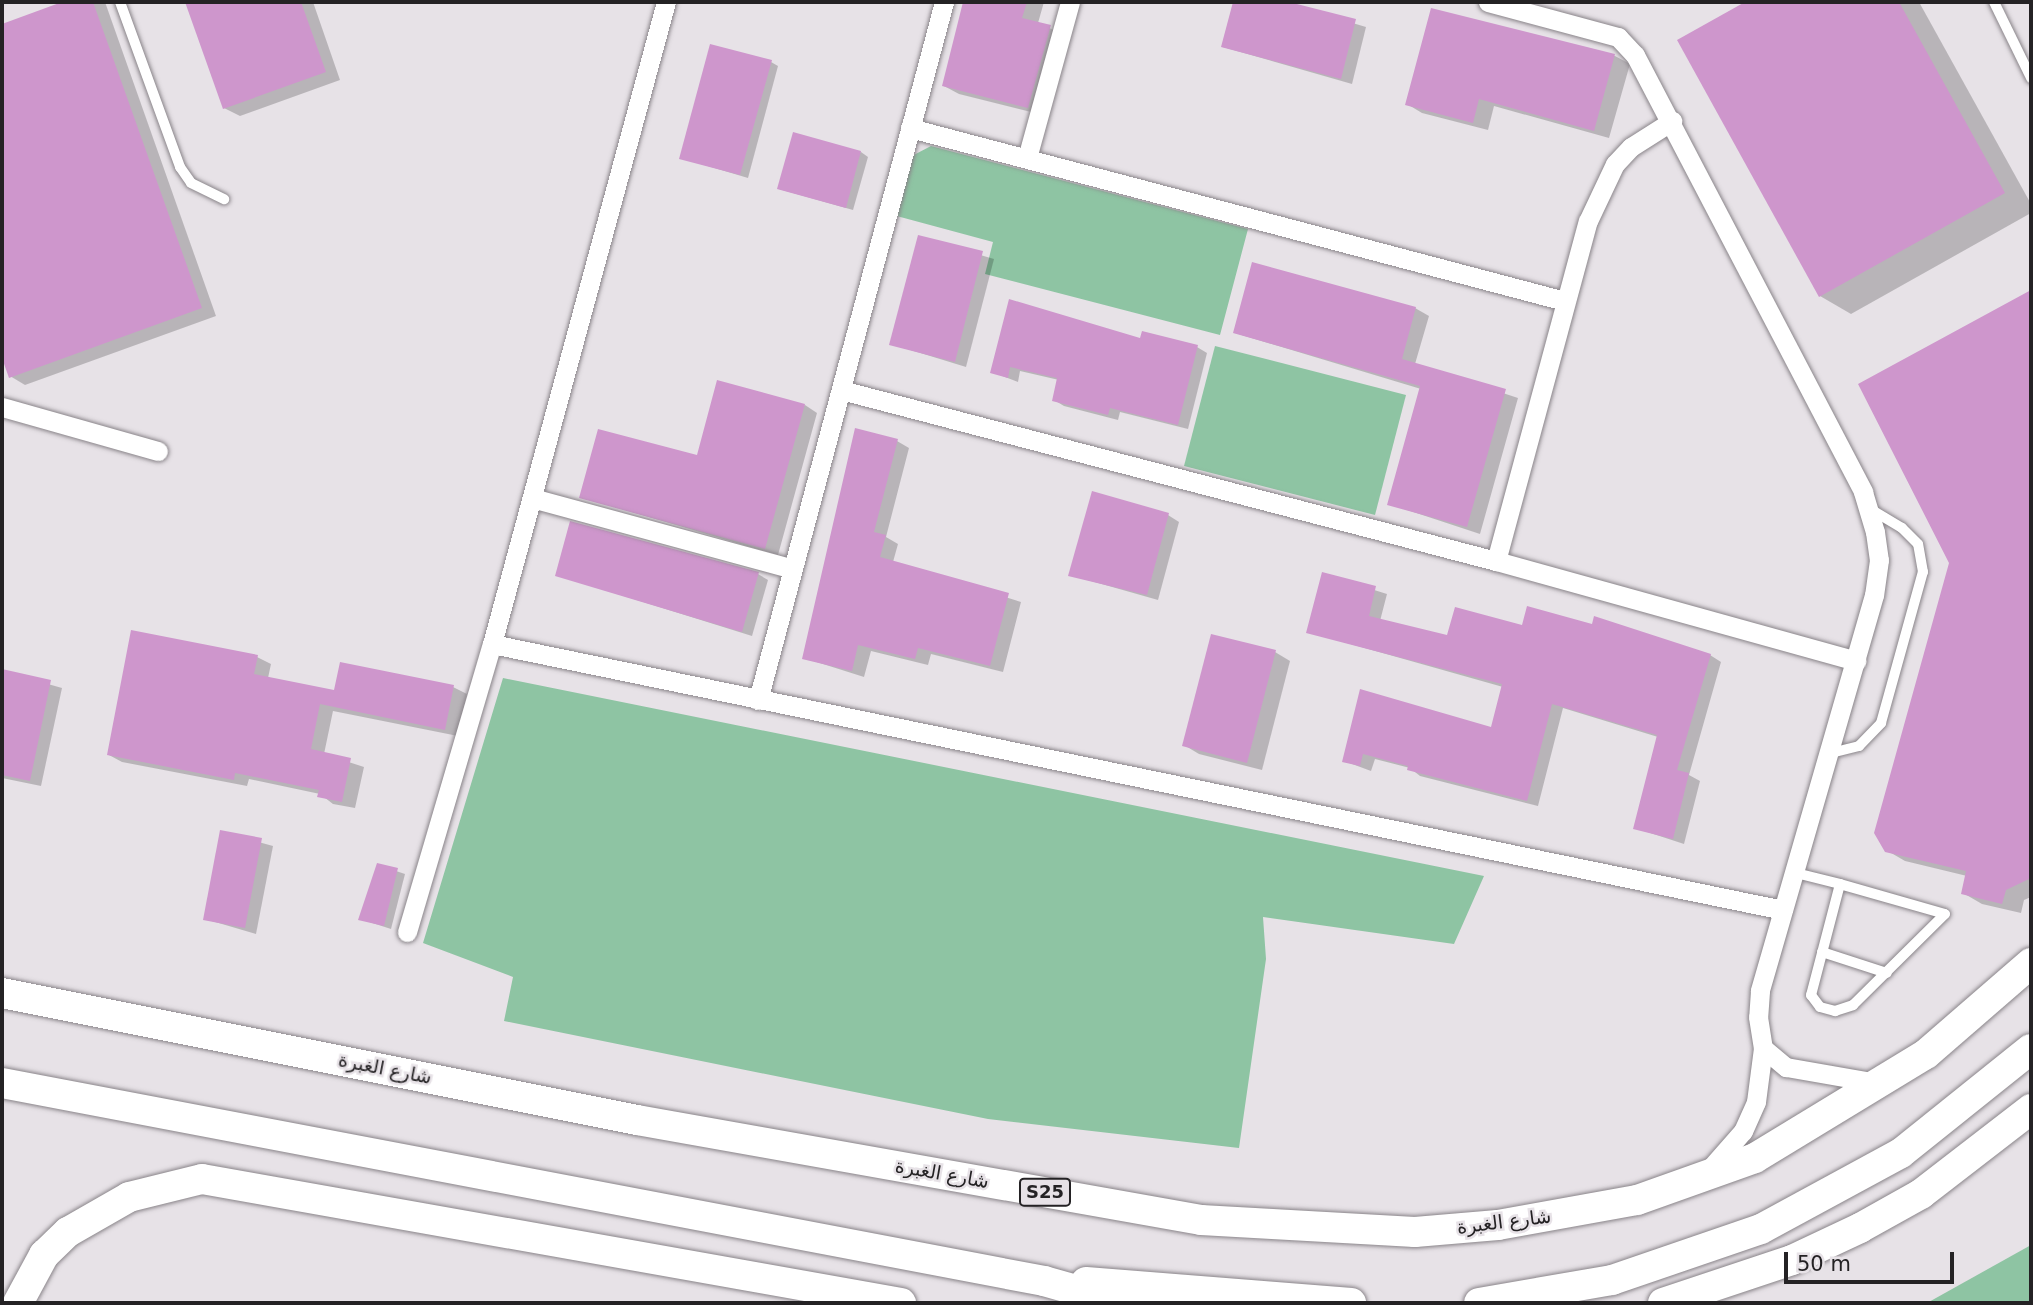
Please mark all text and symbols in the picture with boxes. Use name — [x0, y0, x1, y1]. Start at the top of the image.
street label: شارع الغبرة — [336, 1049, 434, 1089]
street label: شارع الغبرة — [893, 1155, 991, 1193]
road number: S25 — [1019, 1177, 1071, 1206]
street label: شارع الغبرة — [1456, 1205, 1552, 1239]
scale bar — [1788, 1238, 1958, 1282]
text: 50 m — [1797, 1252, 1851, 1276]

